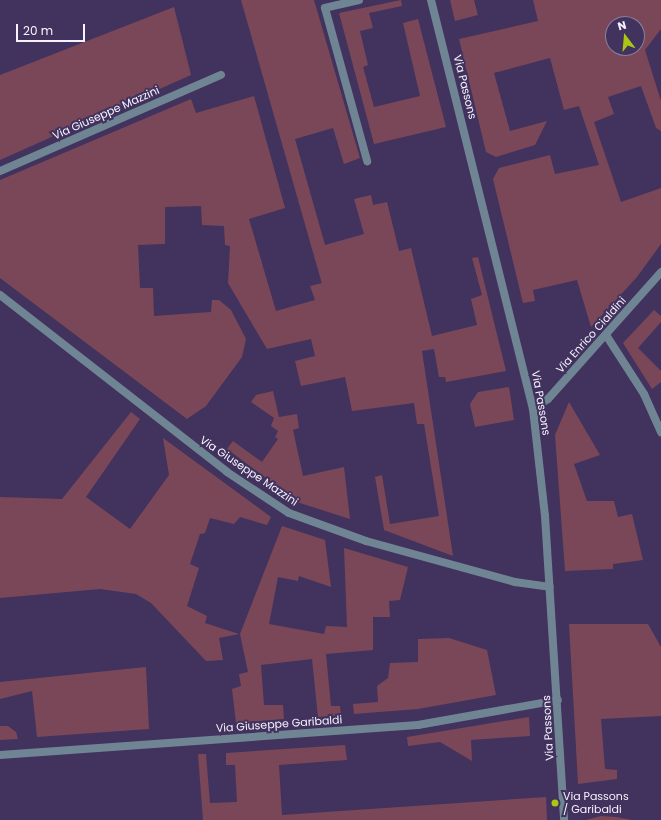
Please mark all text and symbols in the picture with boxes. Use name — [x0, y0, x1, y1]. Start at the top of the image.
scale bar — [18, 16, 87, 42]
north arrow — [605, 16, 645, 56]
text: N — [616, 17, 628, 34]
text: 20 m — [23, 22, 53, 39]
street label: Via Passons — [451, 54, 479, 120]
street label: Via Giuseppe Mazzini — [51, 84, 161, 142]
street label: Via Enrico Cialdini — [553, 294, 629, 376]
street label: Via Passons — [529, 370, 553, 436]
street label: Via Giuseppe Mazzini — [197, 433, 301, 509]
street label: Via Passons — [540, 695, 556, 761]
street label: Via Giuseppe Garibaldi — [215, 713, 343, 735]
place label: Via Passons / Garibaldi — [563, 790, 629, 816]
marker: Via Passons / Garibaldi — [550, 798, 560, 808]

